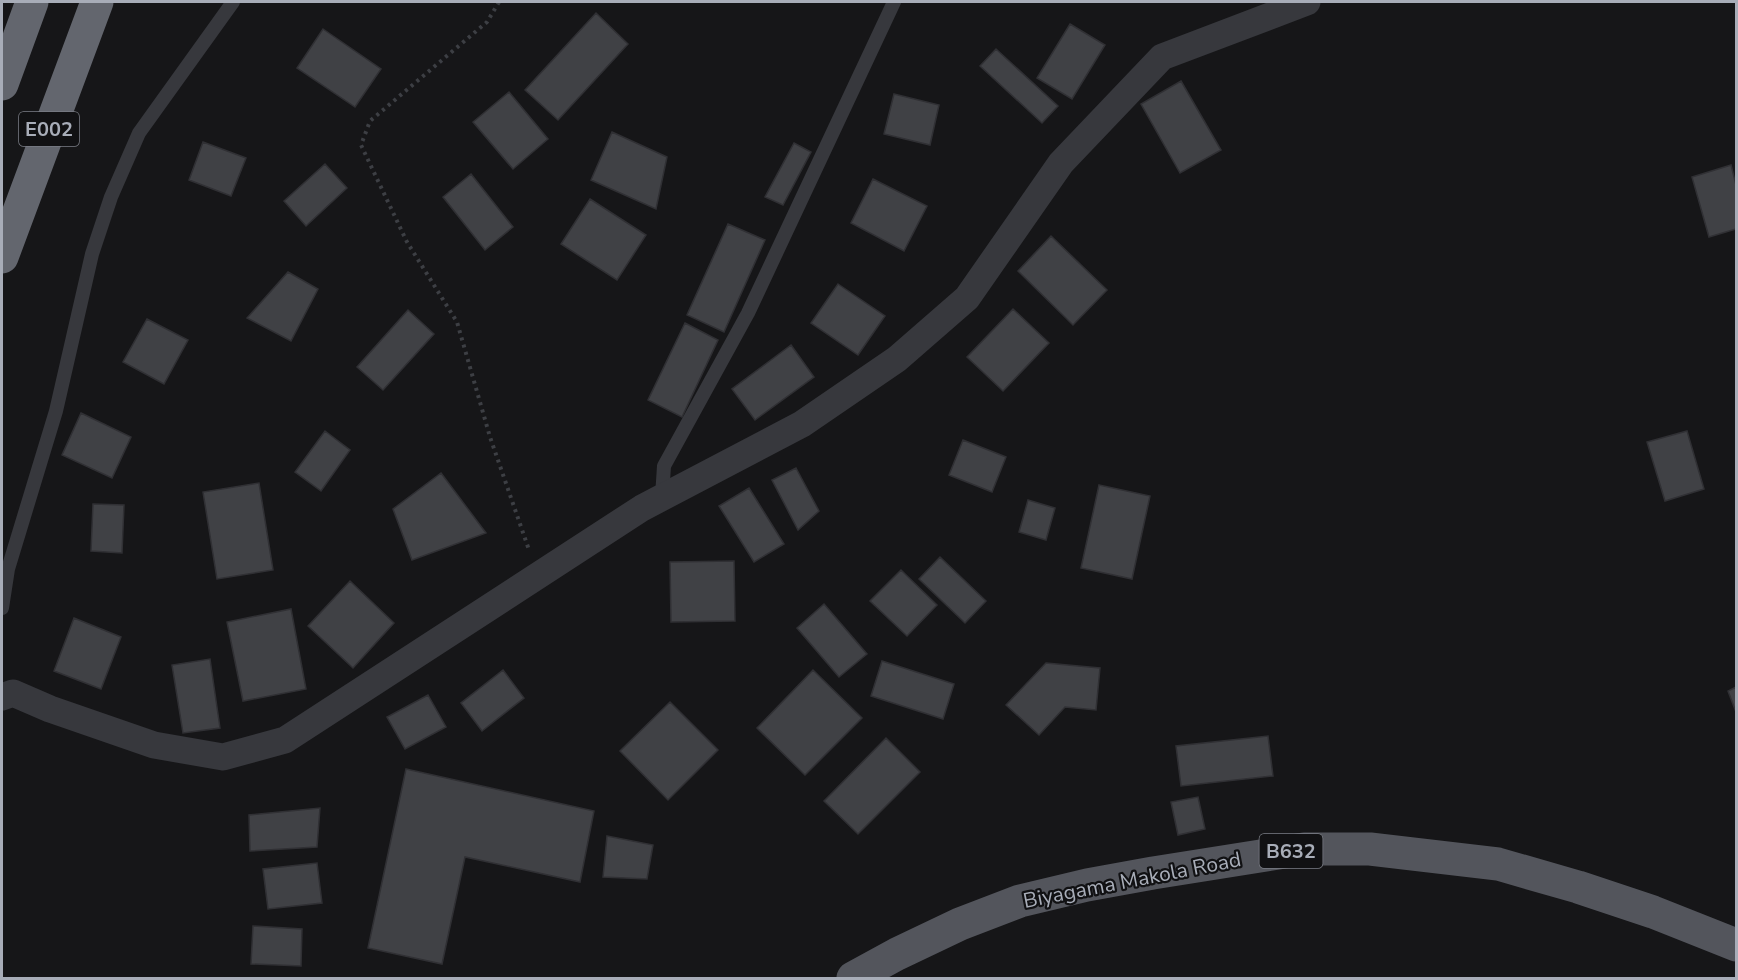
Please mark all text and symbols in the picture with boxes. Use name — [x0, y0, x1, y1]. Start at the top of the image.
road number: E002 — [19, 112, 79, 146]
road number: B632 — [1260, 834, 1322, 868]
street label: Biyagama Makola Road — [1021, 845, 1243, 915]

